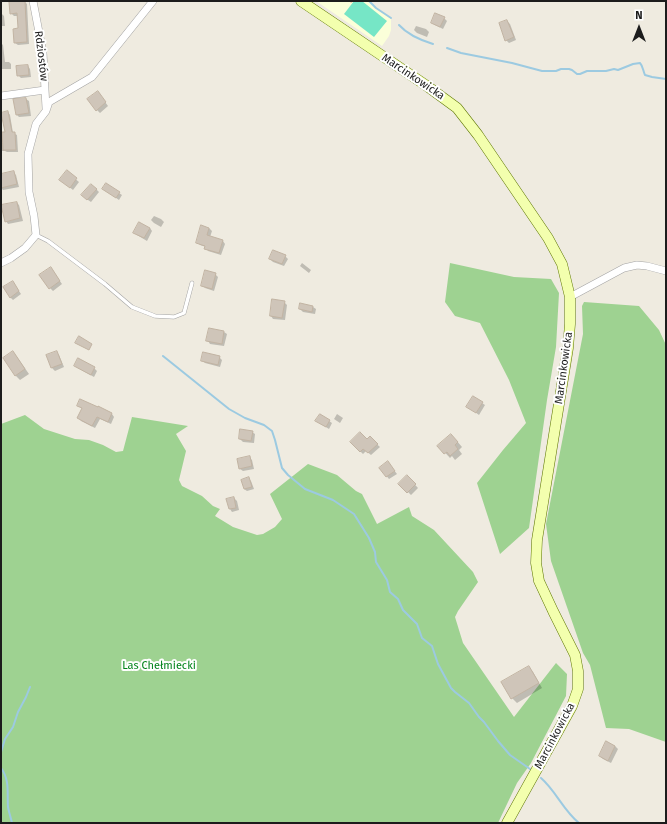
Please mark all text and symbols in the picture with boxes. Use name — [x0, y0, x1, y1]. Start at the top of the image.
north arrow — [619, 8, 659, 48]
text: N — [635, 9, 643, 22]
street label: Rdziostów — [31, 30, 51, 82]
street label: Marcinkowicka — [379, 51, 447, 103]
street label: Marcinkowicka — [552, 331, 576, 405]
park label: Las Chełmiecki — [122, 659, 196, 673]
street label: Marcinkowicka — [532, 701, 578, 771]

